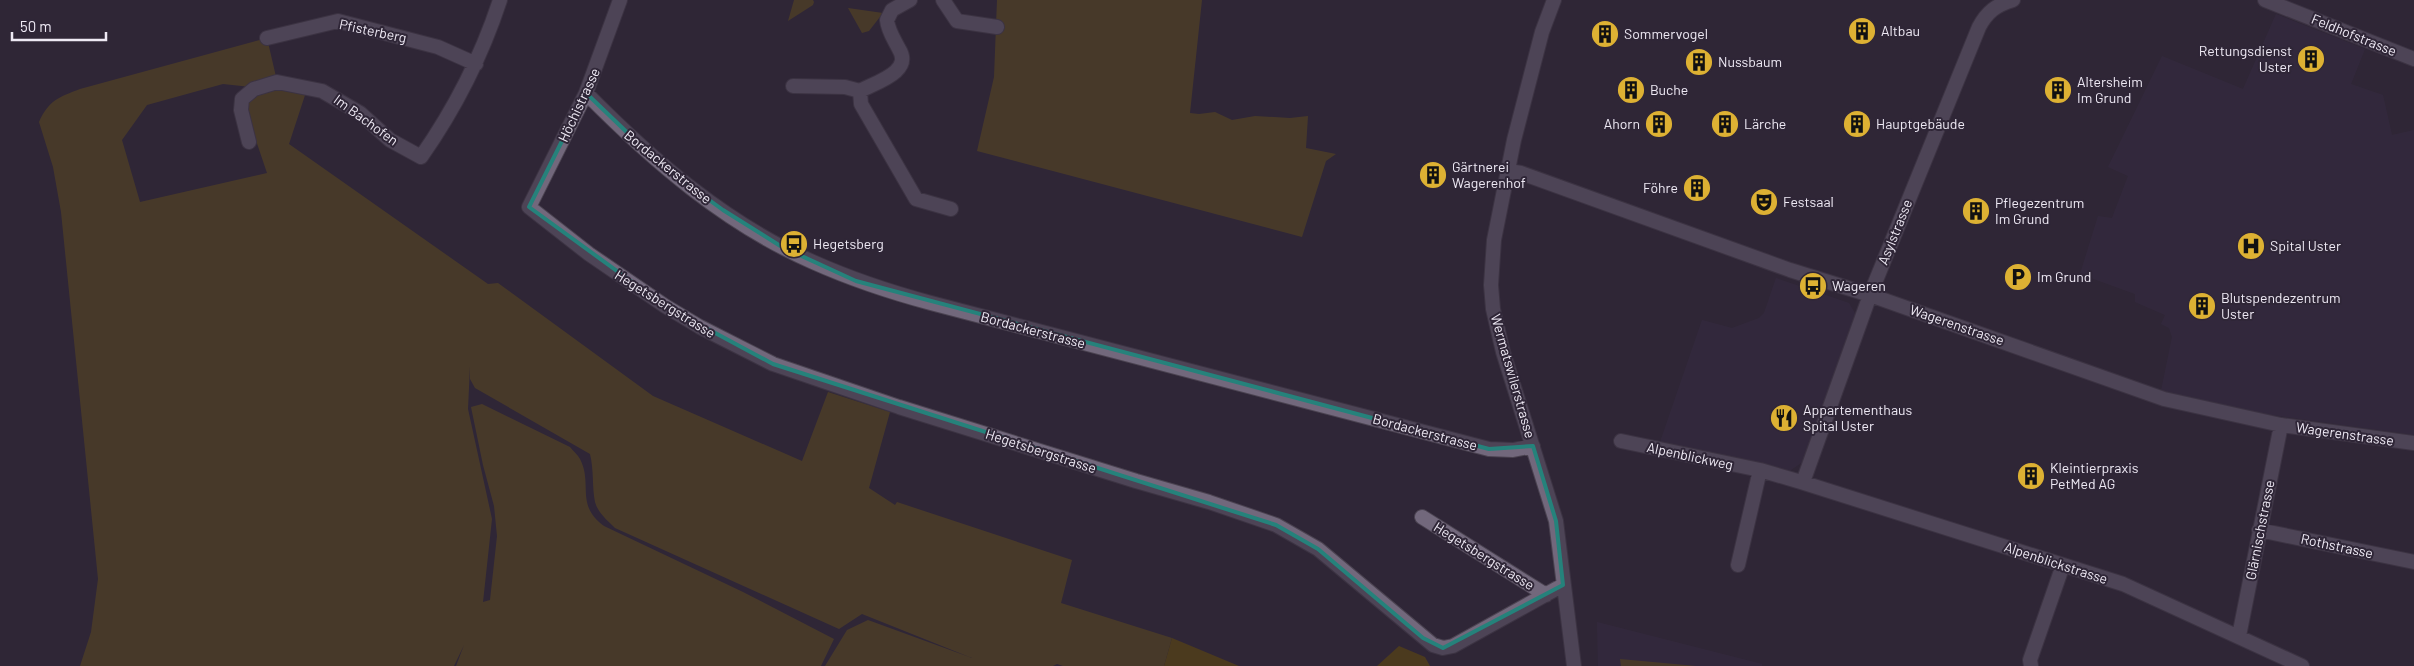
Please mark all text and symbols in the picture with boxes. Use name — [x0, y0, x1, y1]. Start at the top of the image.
scale bar — [12, 10, 106, 42]
street label: Feldhofstrasse — [2309, 10, 2399, 59]
street label: Pfisterberg — [338, 15, 408, 46]
building icon: Altbau — [1847, 16, 1877, 46]
text: 50 m — [20, 17, 52, 35]
building icon: Sommervogel — [1590, 19, 1620, 49]
place label: Altbau — [1881, 22, 1920, 39]
place label: Sommervogel — [1624, 25, 1708, 42]
place label: Rettungsdienst Uster — [2199, 42, 2292, 75]
building icon: Rettungsdienst Uster — [2296, 44, 2326, 74]
building icon: Nussbaum — [1684, 47, 1714, 77]
place label: Nussbaum — [1718, 53, 1782, 70]
street label: Höchistrasse — [554, 65, 603, 145]
place label: Altersheim Im Grund — [2077, 73, 2143, 106]
building icon: Buche — [1616, 75, 1646, 105]
building icon: Altersheim Im Grund — [2043, 75, 2073, 105]
place label: Buche — [1650, 81, 1688, 98]
street label: Im Bachofen — [331, 91, 402, 149]
building icon: Ahorn — [1644, 109, 1674, 139]
building icon: Lärche — [1710, 109, 1740, 139]
building icon: Hauptgebäude — [1842, 109, 1872, 139]
place label: Ahorn — [1604, 115, 1640, 132]
place label: Lärche — [1744, 115, 1786, 132]
place label: Hauptgebäude — [1876, 115, 1965, 132]
street label: Bordackerstrasse — [621, 126, 715, 207]
place label: Gärtnerei Wagerenhof — [1452, 158, 1526, 191]
building icon: Gärtnerei Wagerenhof — [1418, 160, 1448, 190]
building icon: Föhre — [1682, 173, 1712, 203]
place label: Föhre — [1643, 179, 1678, 196]
theatre icon: Festsaal — [1749, 187, 1779, 217]
place label: Festsaal — [1783, 193, 1834, 210]
place label: Pflegezentrum Im Grund — [1995, 194, 2084, 227]
building icon: Pflegezentrum Im Grund — [1961, 196, 1991, 226]
street label: Asylstrasse — [1874, 197, 1915, 267]
bus stop icon: Hegetsberg — [779, 229, 809, 259]
hospital icon: Spital Uster — [2236, 231, 2266, 261]
place label: Hegetsberg — [813, 235, 884, 252]
place label: Spital Uster — [2270, 237, 2341, 254]
parking icon: Im Grund — [2003, 262, 2033, 292]
street label: Hegetsbergstrasse — [612, 266, 719, 341]
place label: Im Grund — [2037, 268, 2091, 285]
bus stop icon: Wageren — [1798, 271, 1828, 301]
place label: Wageren — [1832, 277, 1886, 294]
place label: Blutspendezentrum Uster — [2221, 289, 2341, 322]
building icon: Blutspendezentrum Uster — [2187, 291, 2217, 321]
street label: Wagerenstrasse — [1908, 300, 2007, 349]
street label: Bordackerstrasse — [979, 307, 1087, 352]
street label: Wermatswilerstrasse — [1488, 312, 1539, 440]
place label: Appartementhaus Spital Uster — [1803, 401, 1913, 434]
restaurant icon: Appartementhaus Spital Uster — [1769, 403, 1799, 433]
street label: Bordackerstrasse — [1371, 409, 1479, 454]
street label: Wagerenstrasse — [2295, 418, 2395, 449]
street label: Hegetsbergstrasse — [984, 425, 1099, 476]
street label: Alpenblickweg — [1645, 438, 1735, 473]
place label: Kleintierpraxis PetMed AG — [2050, 459, 2139, 492]
building icon: Kleintierpraxis PetMed AG — [2016, 461, 2046, 491]
street label: Glärnischstrasse — [2241, 478, 2278, 581]
street label: Hegetsbergstrasse — [1431, 518, 1538, 593]
street label: Rothstrasse — [2299, 530, 2375, 561]
street label: Alpenblickstrasse — [2002, 538, 2110, 587]

